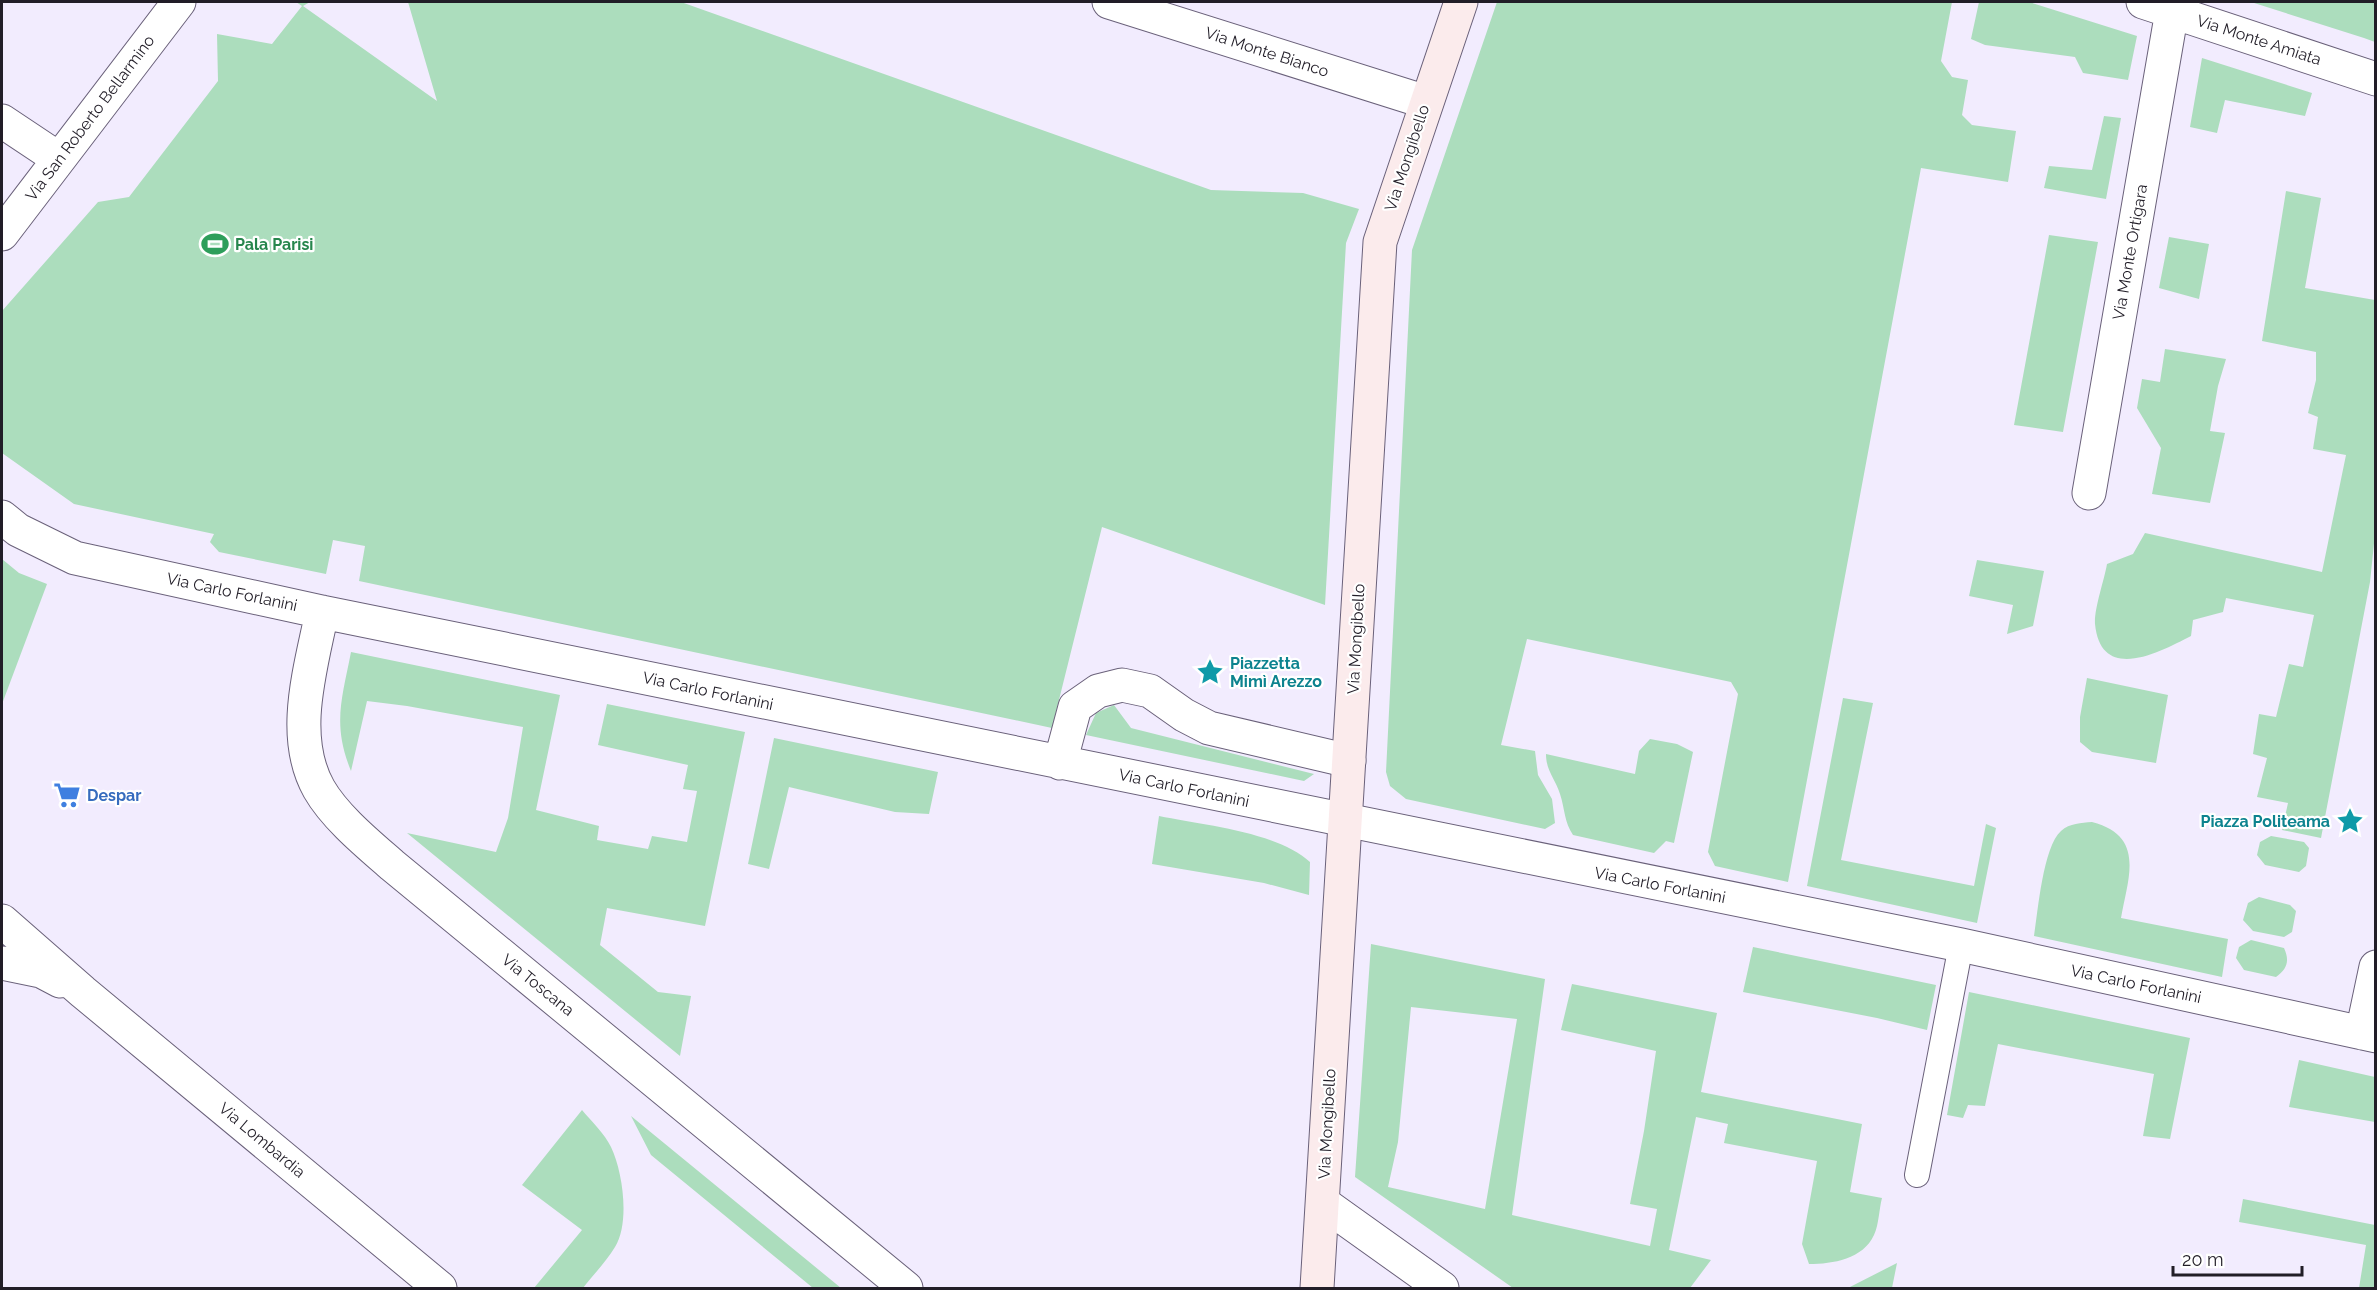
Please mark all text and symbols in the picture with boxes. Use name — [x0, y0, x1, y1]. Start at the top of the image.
street label: Via Monte Amiata — [2194, 11, 2324, 69]
street label: Via Monte Bianco — [1203, 23, 1331, 81]
street label: Via San Roberto Bellarmino — [21, 31, 159, 205]
street label: Via Mongibello — [1381, 102, 1433, 214]
street label: Via Monte Ortigara — [2109, 182, 2151, 322]
sports icon: Pala Parisi — [200, 229, 230, 259]
place label: Pala Parisi — [235, 235, 313, 254]
street label: Via Carlo Forlanini — [165, 569, 299, 615]
street label: Via Mongibello — [1344, 583, 1368, 695]
place label: Piazzetta Mimì Arezzo — [1230, 654, 1322, 691]
place icon: Piazzetta Mimì Arezzo — [1195, 657, 1225, 687]
street label: Via Carlo Forlanini — [641, 668, 775, 714]
street label: Via Carlo Forlanini — [1117, 765, 1251, 811]
supermarket icon: Despar — [52, 780, 82, 810]
place label: Despar — [87, 786, 141, 805]
place icon: Piazza Politeama — [2335, 806, 2365, 836]
place label: Piazza Politeama — [2200, 812, 2330, 831]
street label: Via Carlo Forlanini — [1593, 863, 1727, 907]
street label: Via Toscana — [498, 950, 578, 1020]
street label: Via Carlo Forlanini — [2069, 961, 2203, 1007]
street label: Via Mongibello — [1315, 1068, 1339, 1180]
street label: Via Lombardia — [215, 1098, 309, 1182]
scale bar — [2173, 1239, 2302, 1277]
text: 20 m — [2182, 1249, 2224, 1270]

